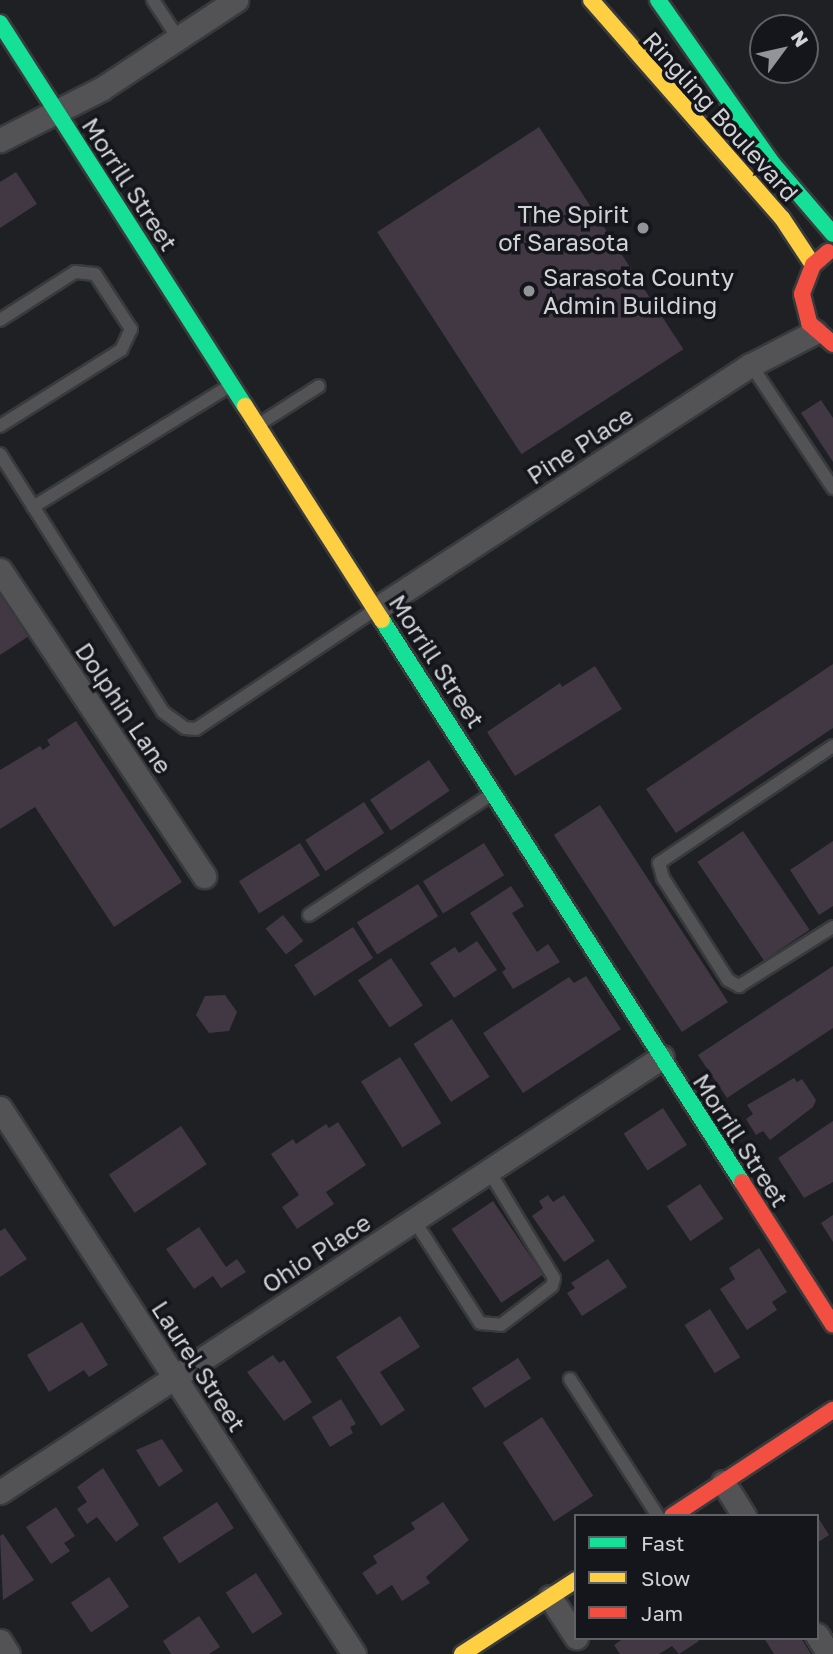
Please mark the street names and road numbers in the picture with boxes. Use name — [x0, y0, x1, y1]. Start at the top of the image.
street label: Ringling Boulevard — [637, 25, 805, 207]
street label: Morrill Street — [76, 112, 184, 256]
street label: Pine Place — [522, 400, 638, 490]
street label: Morrill Street — [383, 589, 491, 733]
street label: Dolphin Lane — [70, 637, 178, 779]
street label: Morrill Street — [687, 1068, 795, 1212]
street label: Ohio Place — [256, 1207, 376, 1299]
street label: Laurel Street — [146, 1295, 252, 1437]

